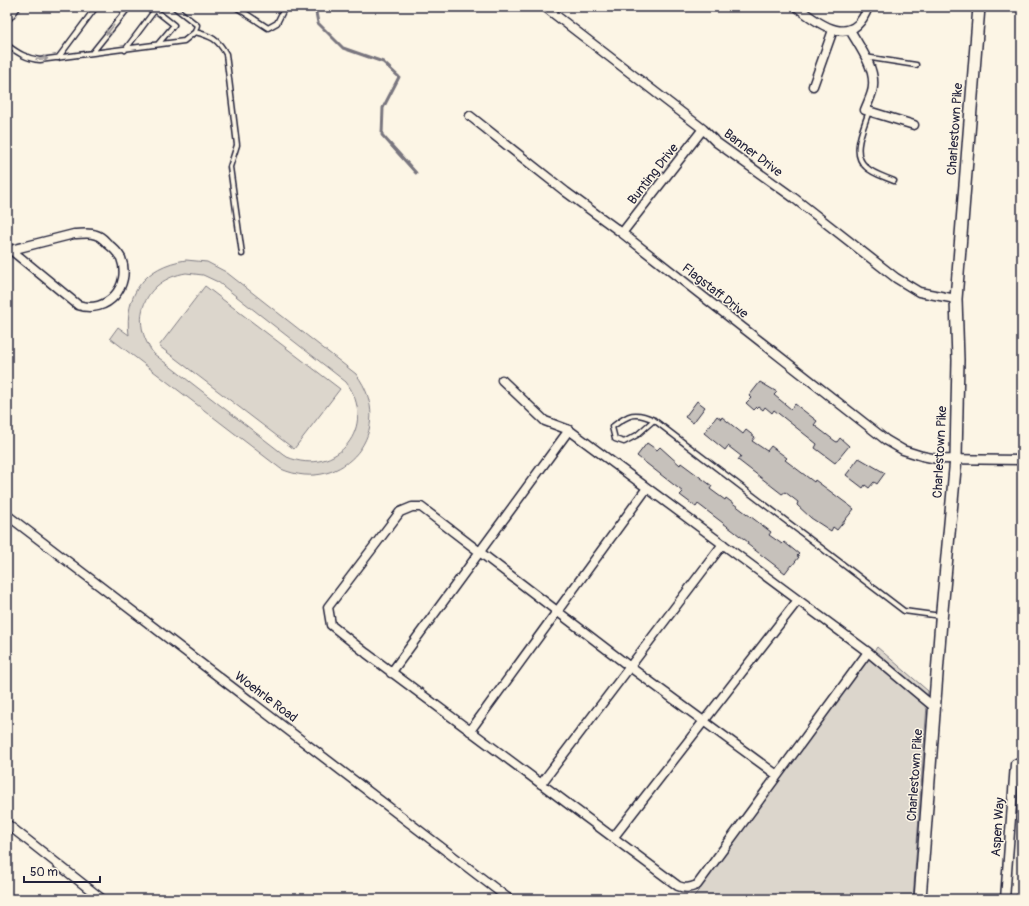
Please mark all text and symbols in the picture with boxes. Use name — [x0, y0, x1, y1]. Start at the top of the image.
one-way arrow — [106, 25, 114, 36]
one-way arrow — [35, 55, 48, 63]
street label: Charlestown Pike — [944, 82, 966, 176]
street label: Banner Drive — [720, 126, 786, 181]
street label: Bunting Drive — [624, 140, 682, 208]
street label: Flagstaff Drive — [679, 260, 752, 322]
street label: Charlestown Pike — [930, 405, 950, 499]
street label: Woehrle Road — [231, 668, 301, 726]
street label: Charlestown Pike — [904, 728, 926, 822]
street label: Aspen Way — [988, 796, 1008, 857]
scale bar — [24, 858, 100, 884]
text: 50 m — [30, 865, 58, 880]

